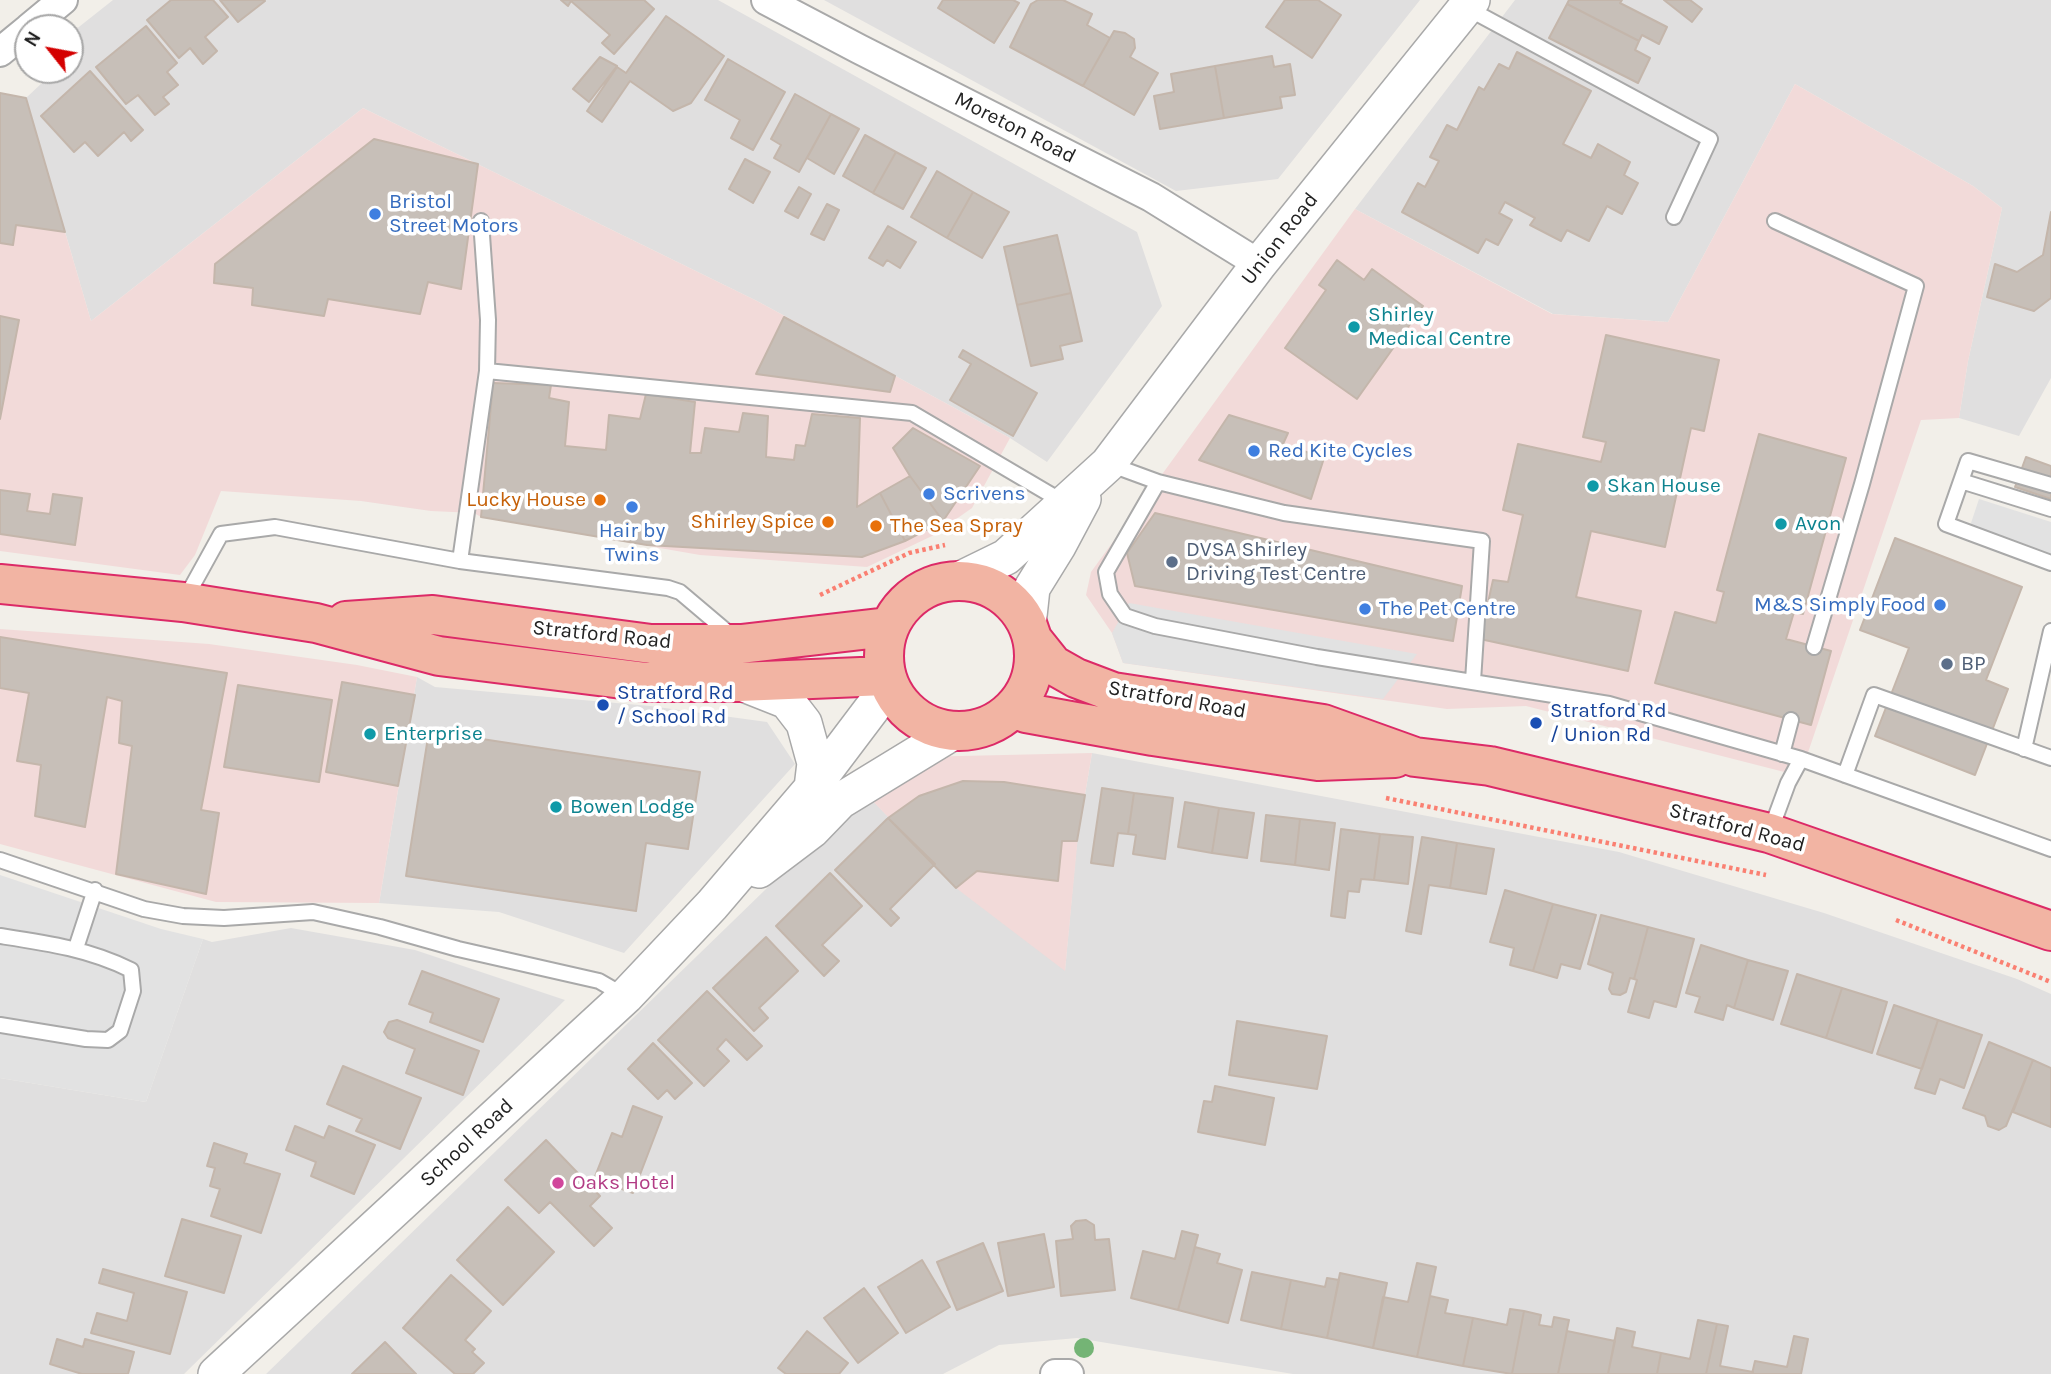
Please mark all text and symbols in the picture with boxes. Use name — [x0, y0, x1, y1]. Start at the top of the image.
north arrow — [14, 14, 84, 84]
text: N — [20, 28, 46, 51]
street label: Moreton Road — [950, 87, 1080, 169]
street label: Union Road — [1236, 188, 1324, 290]
place label: Bristol Street Motors — [389, 189, 519, 239]
marker: Bristol Street Motors — [367, 206, 383, 222]
place label: Shirley Medical Centre — [1368, 302, 1511, 352]
marker: Shirley Medical Centre — [1346, 319, 1362, 335]
place label: Red Kite Cycles — [1268, 438, 1413, 464]
marker: Red Kite Cycles — [1246, 443, 1262, 459]
place label: Skan House — [1607, 473, 1721, 499]
marker: Skan House — [1585, 478, 1601, 494]
place label: Scrivens — [943, 481, 1025, 507]
marker: Scrivens — [921, 486, 937, 502]
place label: Lucky House — [466, 487, 586, 513]
marker: Lucky House — [592, 492, 608, 508]
marker: Hair by Twins — [624, 499, 640, 515]
place label: Shirley Spice — [691, 509, 814, 535]
place label: Avon — [1795, 511, 1841, 537]
place label: The Sea Spray — [890, 513, 1023, 539]
marker: Shirley Spice — [820, 514, 836, 530]
marker: Avon — [1773, 516, 1789, 532]
place label: Hair by Twins — [599, 518, 665, 568]
marker: The Sea Spray — [868, 518, 884, 534]
place label: DVSA Shirley Driving Test Centre — [1186, 537, 1366, 587]
marker: DVSA Shirley Driving Test Centre — [1164, 554, 1180, 570]
place label: M&S Simply Food — [1754, 592, 1926, 618]
place label: The Pet Centre — [1379, 596, 1516, 622]
marker: M&S Simply Food — [1932, 597, 1948, 613]
marker: The Pet Centre — [1357, 601, 1373, 617]
street label: Stratford Road — [531, 615, 673, 655]
place label: BP — [1961, 651, 1986, 677]
marker: BP — [1939, 656, 1955, 672]
street label: Stratford Road — [1106, 675, 1248, 725]
place label: Stratford Rd / School Rd — [617, 680, 734, 730]
marker: Stratford Rd / School Rd — [595, 697, 611, 713]
place label: Stratford Rd / Union Rd — [1550, 698, 1667, 748]
marker: Stratford Rd / Union Rd — [1528, 715, 1544, 731]
place label: Enterprise — [384, 721, 483, 747]
marker: Enterprise — [362, 726, 378, 742]
place label: Bowen Lodge — [570, 794, 695, 820]
street label: Stratford Road — [1666, 798, 1808, 858]
marker: Bowen Lodge — [548, 799, 564, 815]
street label: School Road — [415, 1093, 519, 1193]
place label: Oaks Hotel — [572, 1170, 675, 1196]
marker: Oaks Hotel — [550, 1175, 566, 1191]

